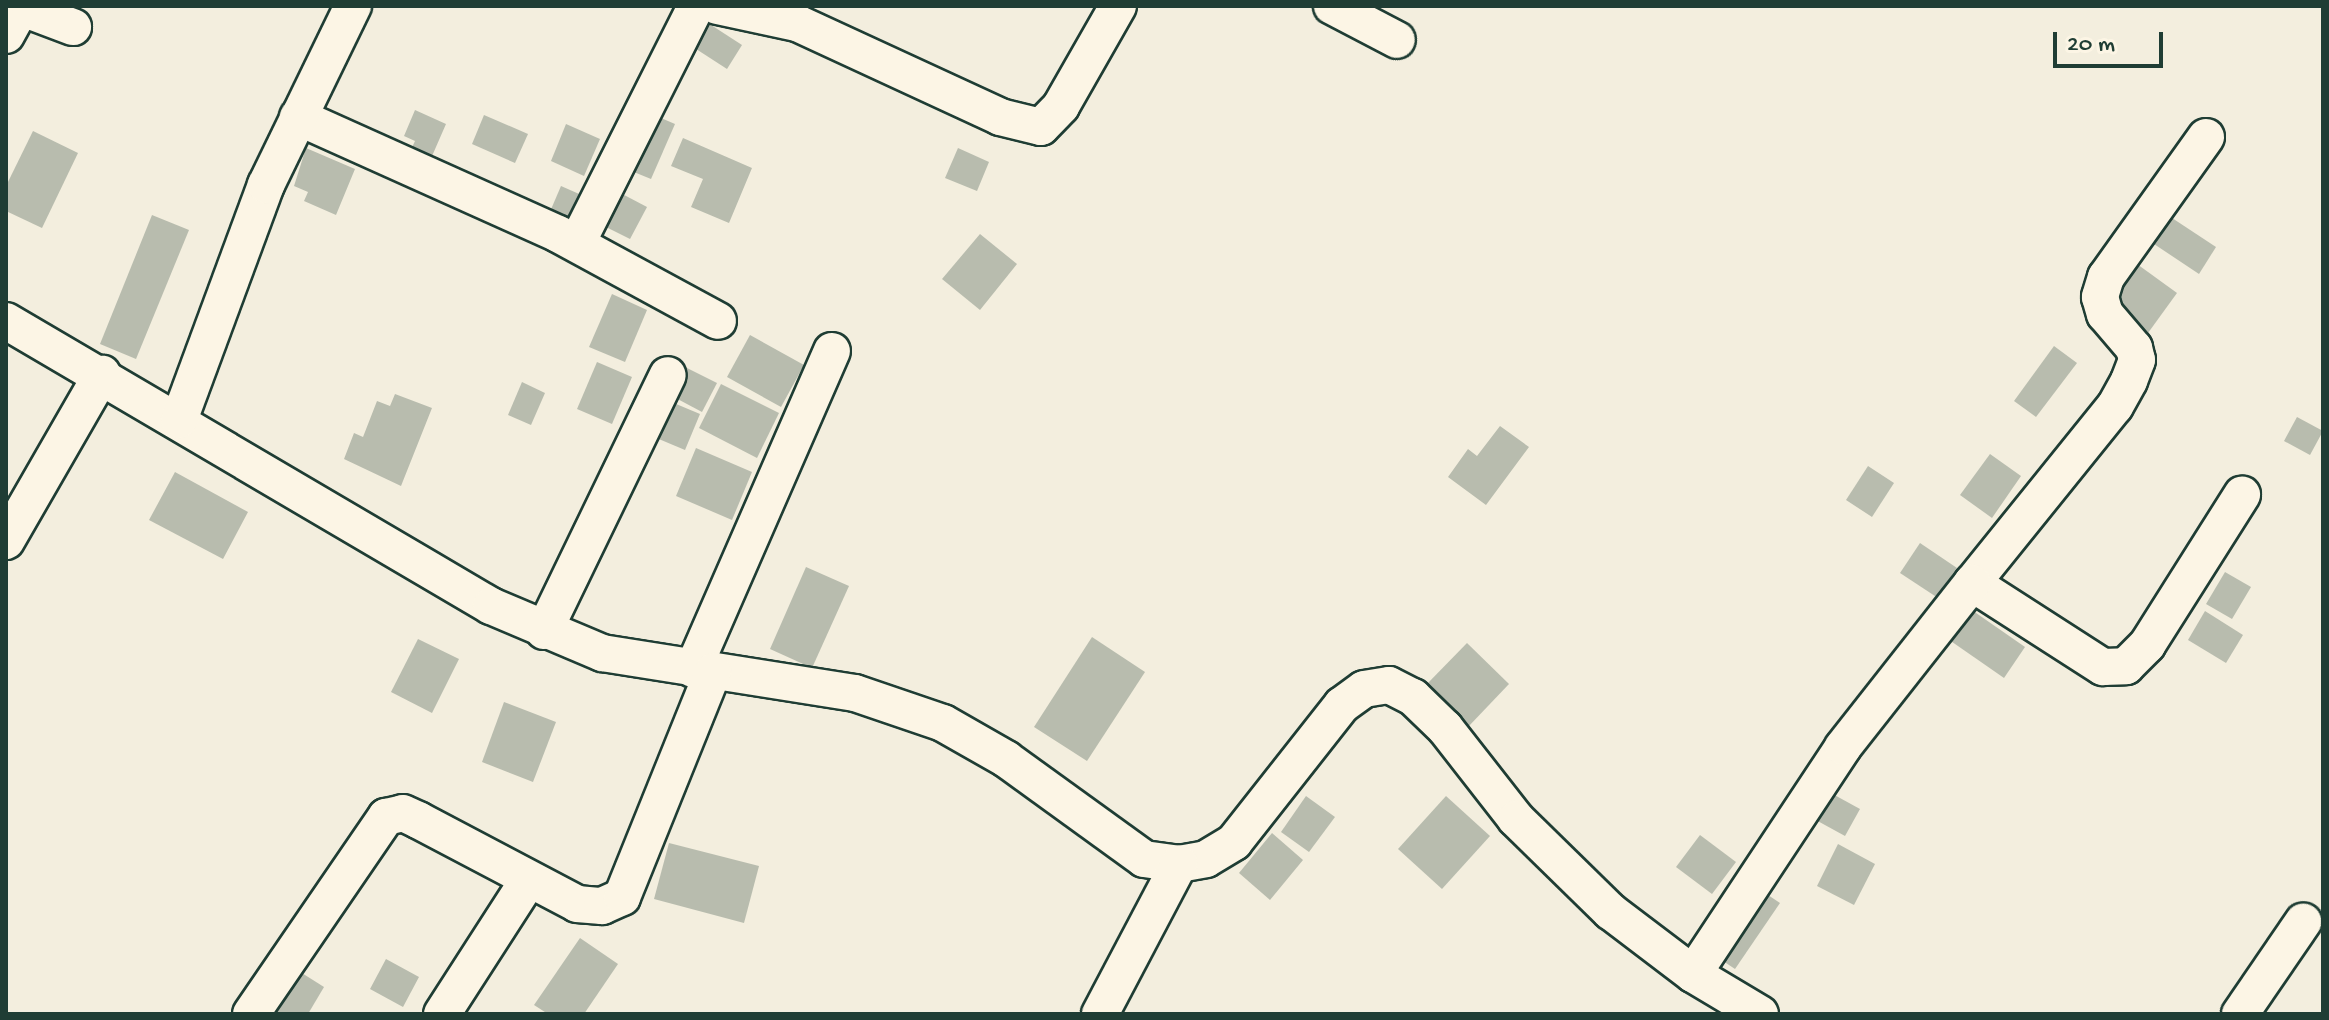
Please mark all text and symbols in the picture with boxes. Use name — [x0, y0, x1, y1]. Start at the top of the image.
scale bar — [2057, 16, 2167, 66]
text: 20 m — [2067, 31, 2115, 60]

